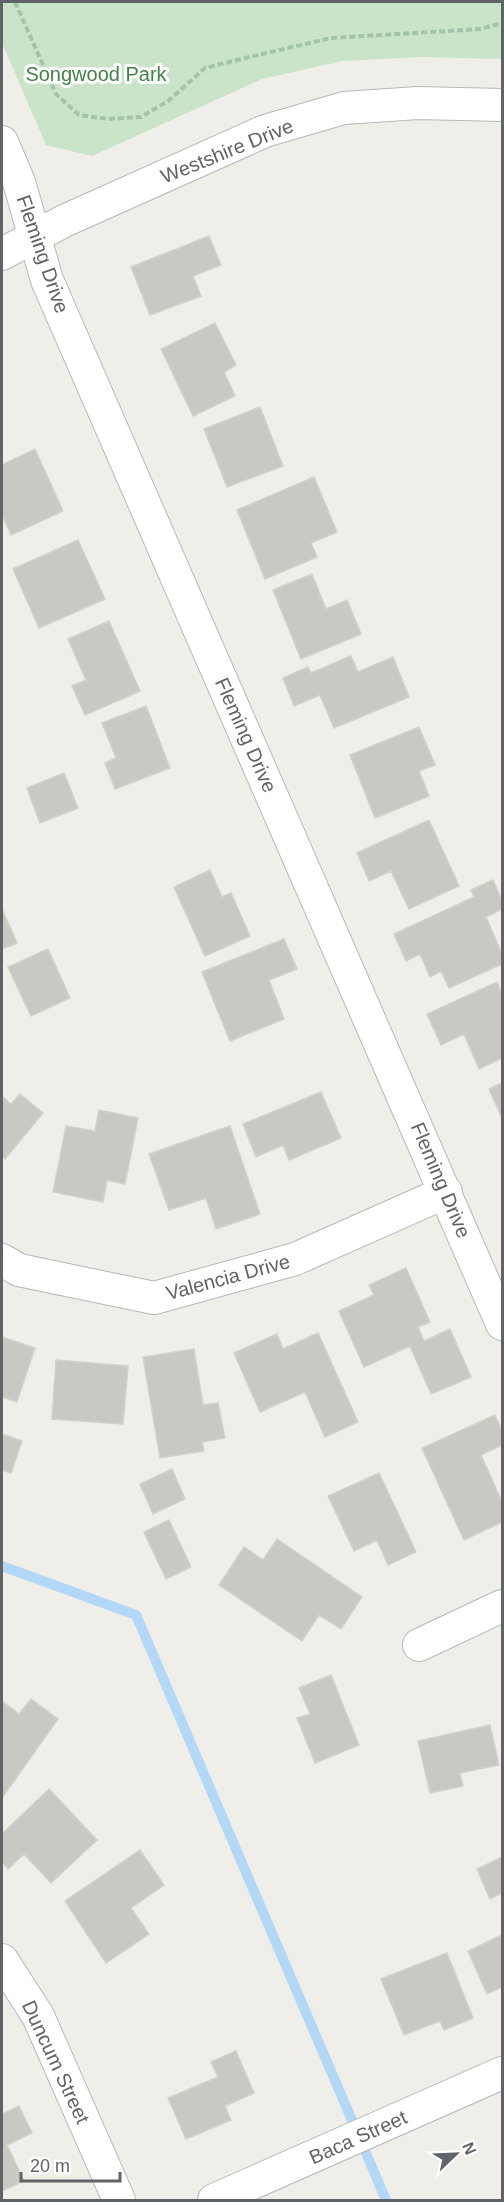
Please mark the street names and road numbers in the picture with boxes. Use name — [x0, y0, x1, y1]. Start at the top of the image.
street label: Westshire Drive — [158, 114, 296, 188]
street label: Fleming Drive — [13, 192, 73, 316]
street label: Fleming Drive — [211, 674, 281, 796]
street label: Fleming Drive — [407, 1119, 475, 1241]
street label: Valencia Drive — [164, 1250, 292, 1304]
street label: Duncum Street — [18, 1997, 94, 2127]
street label: Baca Street — [306, 2106, 411, 2168]

